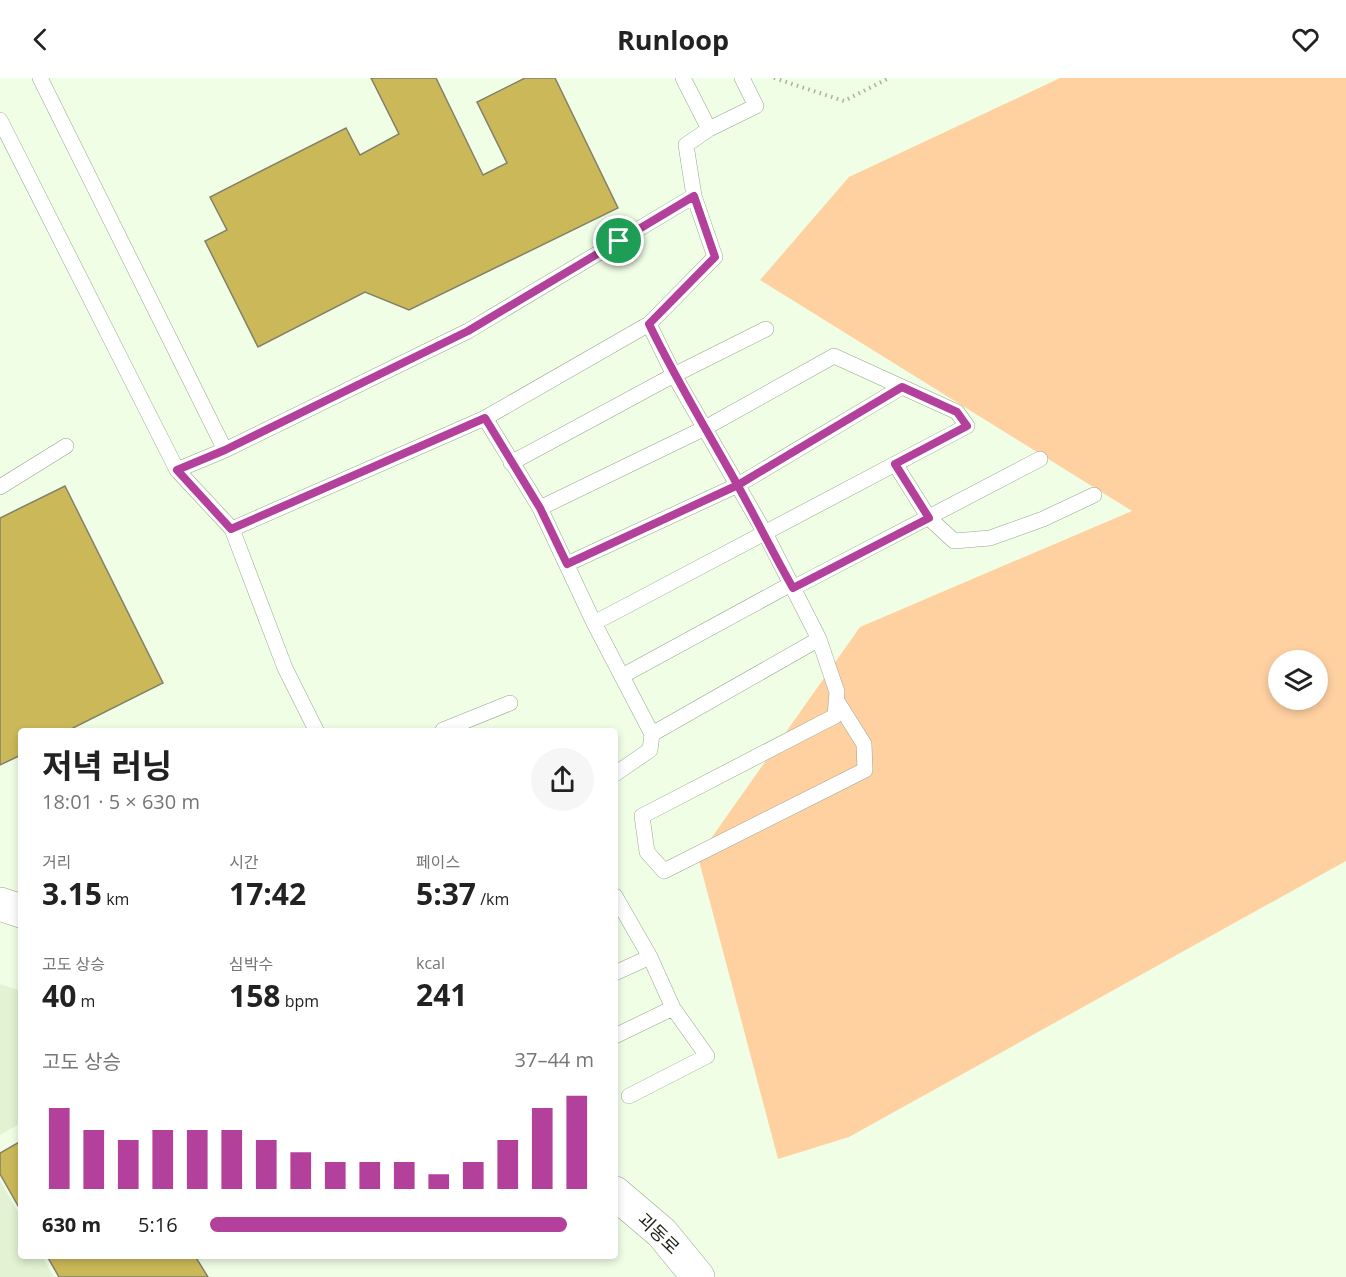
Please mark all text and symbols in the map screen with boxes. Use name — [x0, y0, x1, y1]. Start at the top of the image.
text: Runloop — [617, 21, 729, 58]
icon: back — [24, 23, 57, 56]
icon: heart — [1289, 23, 1322, 56]
pin — [593, 215, 644, 266]
icon: arrive — [602, 224, 635, 257]
map controls — [1268, 650, 1328, 710]
button: layers — [1268, 650, 1328, 710]
text: 저녁 러닝 — [42, 743, 172, 788]
button: share — [531, 748, 594, 811]
text: 18:01 · 5 × 630 m — [42, 788, 200, 815]
text: 거리 — [42, 851, 71, 873]
text: 시간 — [229, 851, 258, 873]
text: 페이스 — [416, 851, 460, 873]
text: 3.15 — [42, 873, 102, 914]
text: 17:42 — [229, 873, 306, 914]
text: 5:37 — [416, 873, 476, 914]
text: km — [102, 888, 129, 910]
text: /km — [476, 888, 509, 910]
text: kcal — [416, 952, 445, 974]
text: 고도 상승 — [42, 953, 105, 975]
text: 심박수 — [229, 953, 273, 975]
text: 241 — [416, 974, 467, 1015]
text: 40 — [42, 975, 76, 1016]
text: 158 — [229, 975, 280, 1016]
text: m — [76, 990, 95, 1012]
text: bpm — [280, 990, 319, 1012]
text: 37–44 m — [515, 1046, 594, 1073]
text: 고도 상승 — [42, 1048, 121, 1075]
street label: 괴동로 — [633, 1207, 685, 1259]
text: 630 m — [42, 1211, 101, 1238]
text: 5:16 — [138, 1211, 178, 1238]

